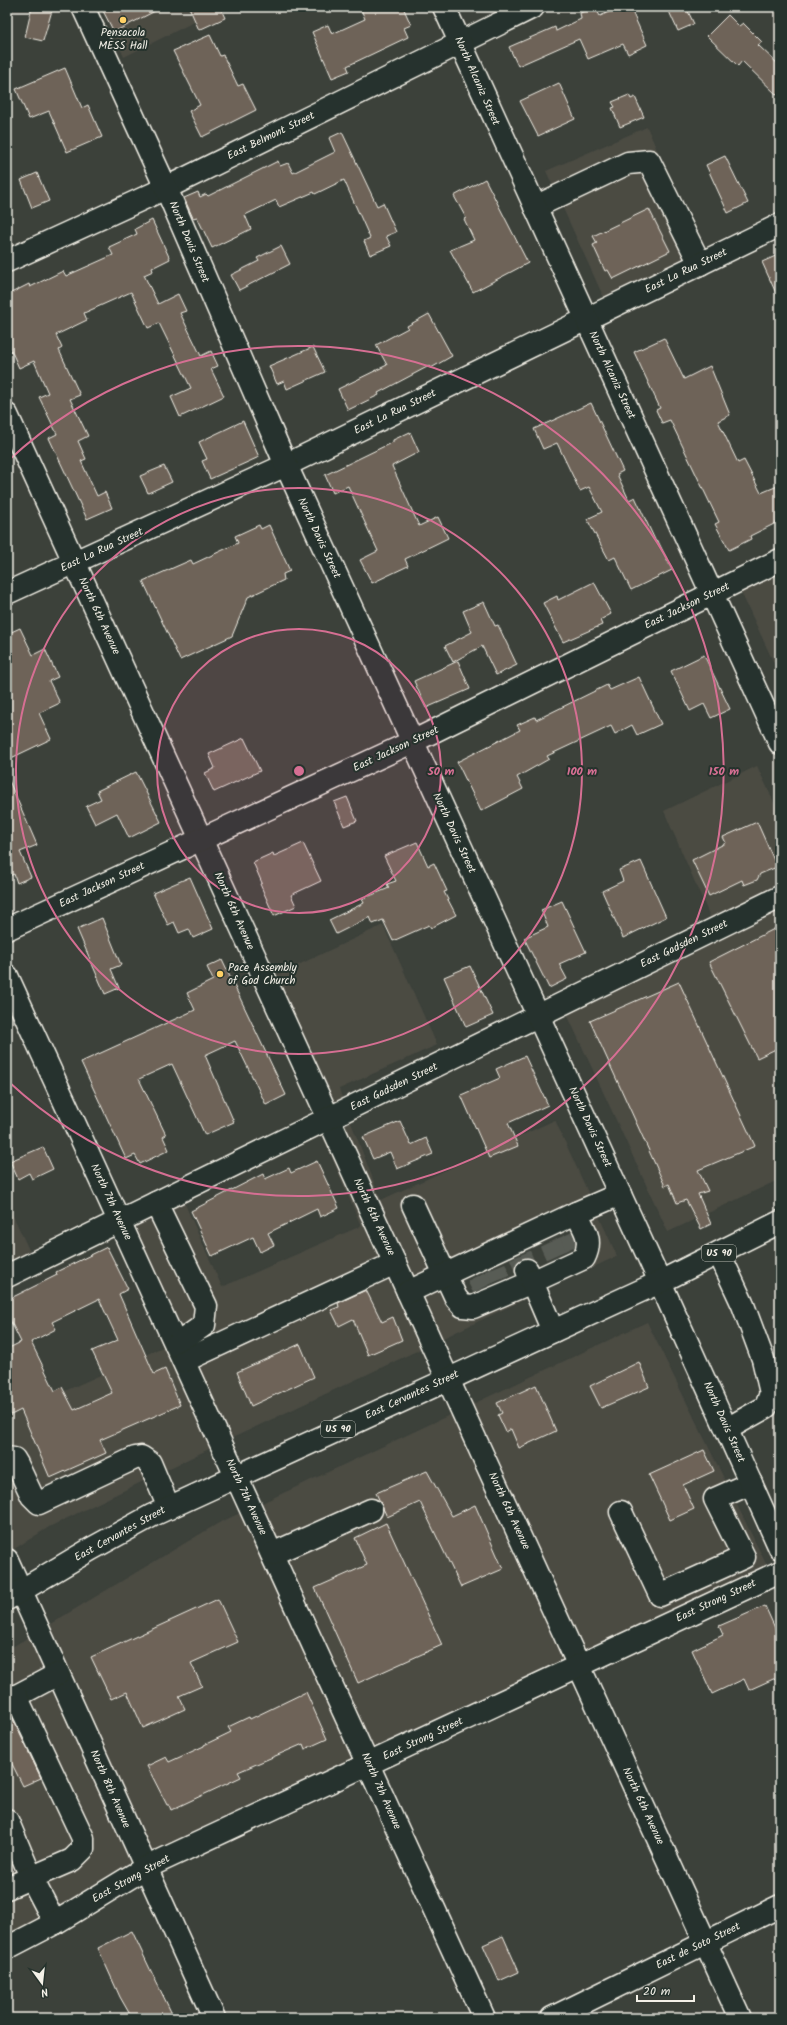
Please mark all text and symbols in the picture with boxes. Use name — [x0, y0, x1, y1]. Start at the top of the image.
marker: Pensacola MESS Hall — [118, 15, 128, 25]
place label: Pensacola MESS Hall — [98, 24, 148, 55]
street label: North Alcaniz Street — [449, 34, 505, 129]
street label: East Belmont Street — [224, 107, 319, 165]
street label: North Davis Street — [164, 198, 215, 286]
street label: East La Rua Street — [642, 243, 731, 299]
street label: North Alcaniz Street — [584, 328, 641, 423]
street label: East La Rua Street — [351, 384, 440, 440]
street label: North Davis Street — [292, 495, 346, 582]
street label: East La Rua Street — [58, 523, 147, 577]
street label: North 6th Avenue — [73, 574, 125, 658]
street label: East Jackson Street — [641, 577, 733, 635]
street label: East Jackson Street — [350, 721, 443, 777]
text: 50 m — [427, 762, 455, 781]
text: 100 m — [567, 762, 597, 781]
text: 150 m — [709, 762, 739, 781]
centre of rings — [292, 764, 306, 778]
street label: North Davis Street — [427, 790, 481, 877]
street label: East Jackson Street — [56, 857, 149, 913]
street label: North 6th Avenue — [209, 869, 259, 953]
street label: East Gadsden Street — [637, 915, 732, 973]
place label: Pace Assembly of God Church — [228, 959, 298, 990]
marker: Pace Assembly of God Church — [215, 969, 225, 979]
street label: East Gadsden Street — [347, 1058, 442, 1116]
street label: North Davis Street — [563, 1084, 617, 1171]
street label: North 7th Avenue — [85, 1161, 137, 1243]
street label: North 6th Avenue — [348, 1175, 400, 1259]
road number: US 90 — [702, 1245, 736, 1261]
street label: East Cervantes Street — [362, 1365, 463, 1425]
street label: North Davis Street — [698, 1379, 750, 1466]
road number: US 90 — [321, 1421, 355, 1437]
street label: North 7th Avenue — [220, 1456, 272, 1538]
street label: North 6th Avenue — [483, 1469, 535, 1553]
street label: East Cervantes Street — [71, 1501, 170, 1567]
street label: East Strong Street — [673, 1574, 760, 1628]
street label: East Strong Street — [380, 1712, 467, 1766]
street label: North 8th Avenue — [85, 1747, 135, 1831]
street label: North 7th Avenue — [356, 1750, 406, 1832]
street label: North 6th Avenue — [617, 1764, 669, 1848]
street label: East Strong Street — [89, 1850, 174, 1908]
street label: East de Soto Street — [653, 1917, 744, 1974]
north arrow — [22, 1963, 62, 2003]
scale bar — [637, 1977, 694, 2003]
text: N — [39, 1982, 50, 2001]
text: 20 m — [643, 1982, 671, 2001]

